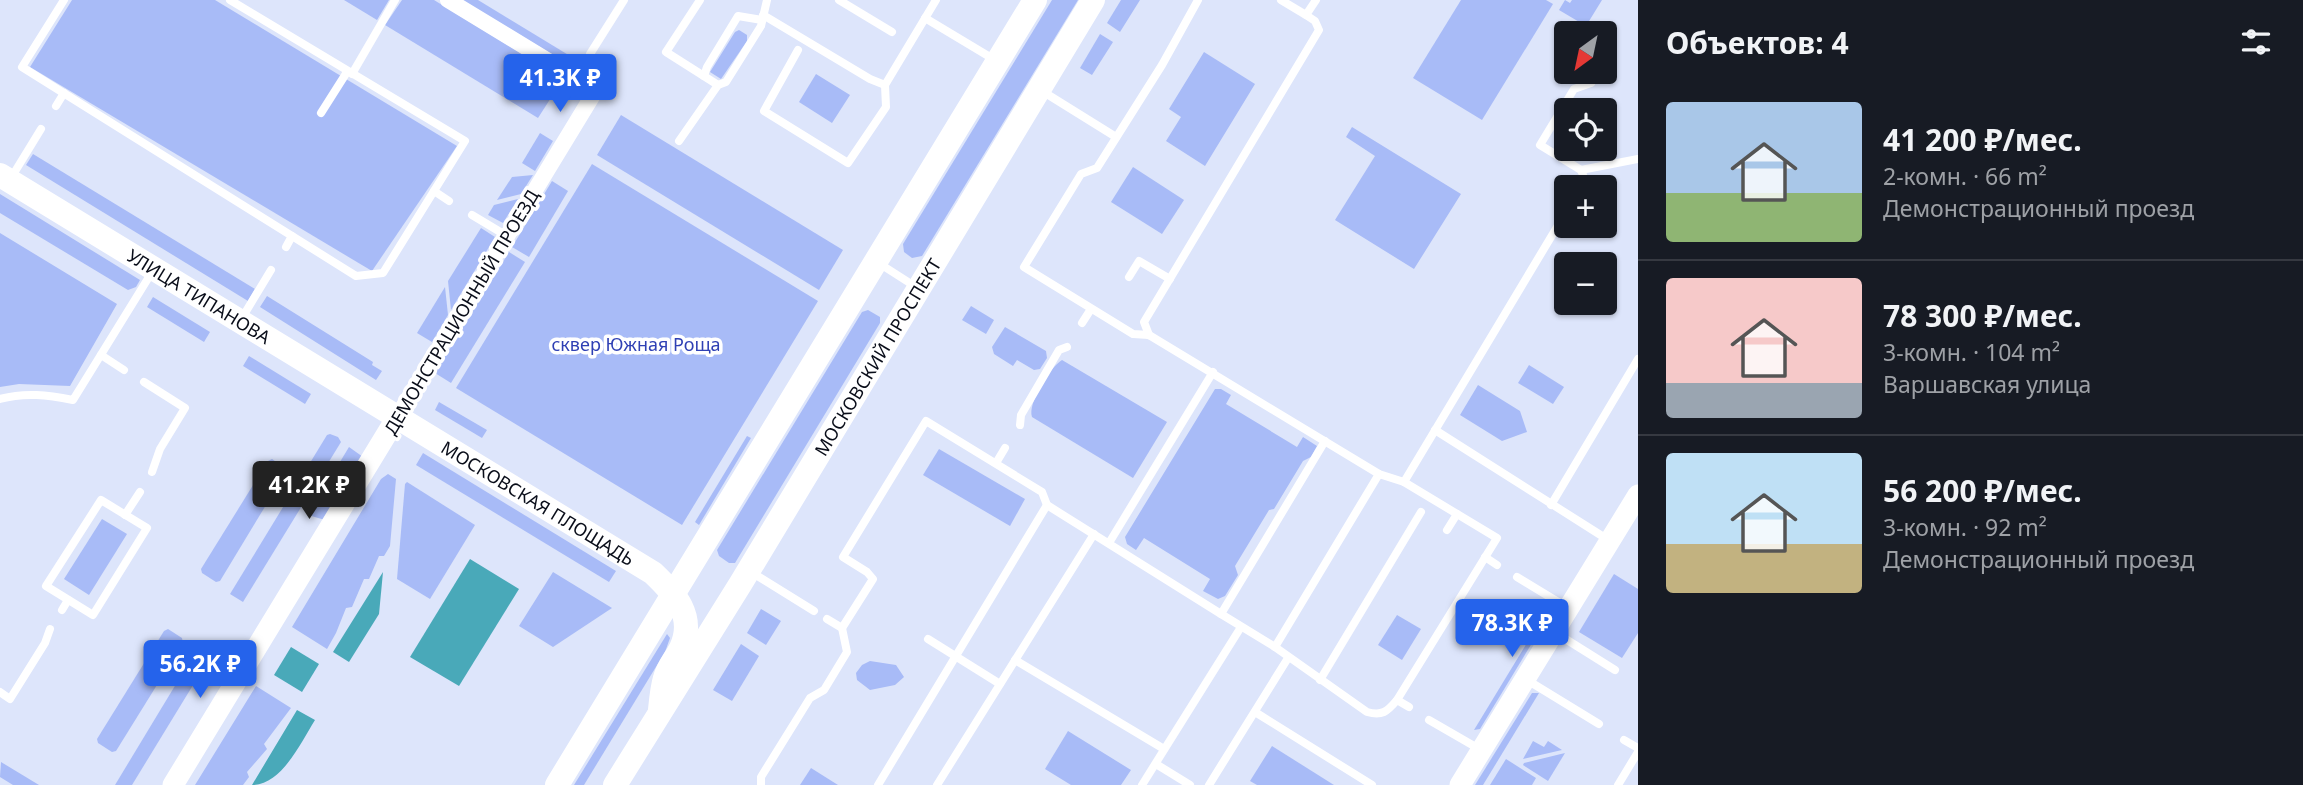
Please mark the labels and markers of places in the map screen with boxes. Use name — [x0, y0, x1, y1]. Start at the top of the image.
pin: 41.3K ₽ — [495, 54, 625, 114]
pin: 41.2K ₽ — [244, 462, 374, 521]
pin: 78.3K ₽ — [1447, 600, 1577, 659]
pin: 56.2K ₽ — [135, 640, 265, 700]

